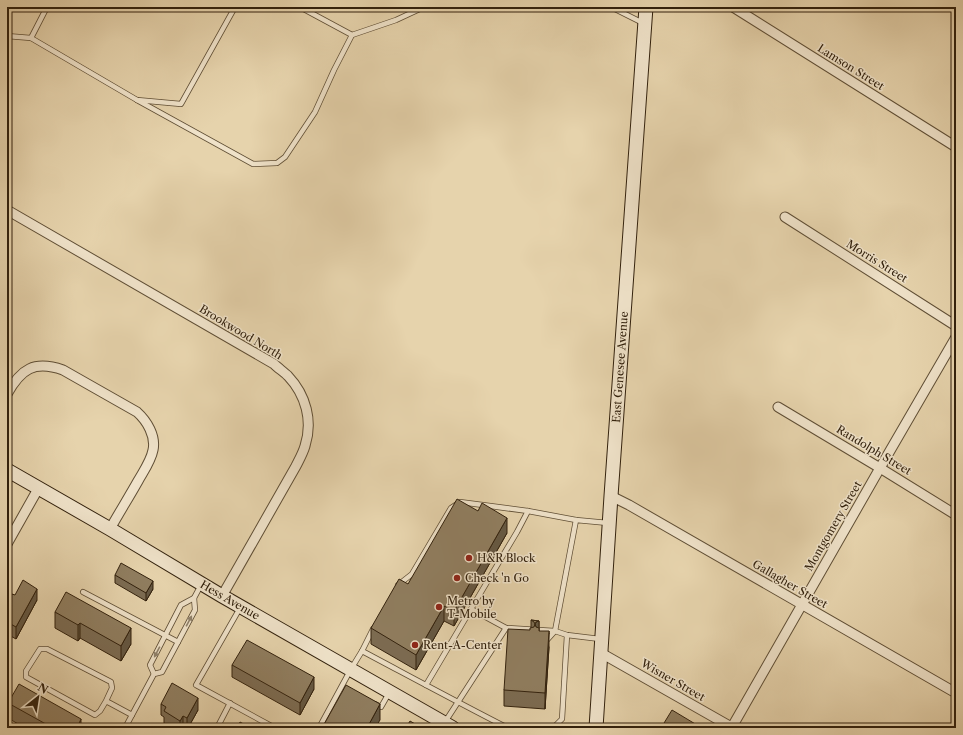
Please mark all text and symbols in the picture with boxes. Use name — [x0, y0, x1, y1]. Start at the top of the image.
street label: Lamson Street — [815, 41, 887, 93]
street label: Morris Street — [844, 237, 910, 285]
street label: Brookwood North — [197, 302, 285, 362]
street label: East Genesee Avenue — [609, 311, 631, 423]
street label: Randolph Street — [834, 422, 914, 478]
street label: Montgomery Street — [801, 478, 865, 574]
place label: H&R Block — [477, 551, 536, 565]
marker: H&R Block — [464, 553, 474, 563]
street label: Gallagher Street — [750, 557, 830, 611]
place label: Check 'n Go — [465, 571, 529, 585]
marker: Check 'n Go — [452, 573, 462, 583]
street label: Hess Avenue — [198, 577, 262, 623]
place label: Metro by T-Mobile — [447, 594, 496, 621]
marker: Metro by T-Mobile — [434, 602, 444, 612]
one-way arrow — [186, 615, 193, 626]
place label: Rent-A-Center — [423, 638, 502, 652]
marker: Rent-A-Center — [410, 640, 420, 650]
one-way arrow — [154, 646, 160, 658]
street label: Wisner Street — [638, 656, 708, 704]
north arrow — [18, 677, 58, 717]
text: N — [35, 680, 51, 697]

